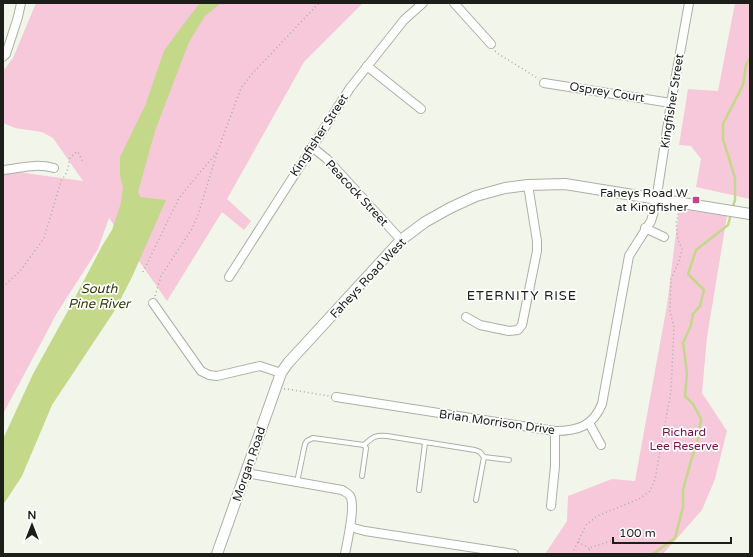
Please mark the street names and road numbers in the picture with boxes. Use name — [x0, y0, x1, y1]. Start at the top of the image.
street label: Kingfisher Street — [658, 52, 686, 149]
street label: Osprey Court — [569, 79, 646, 105]
street label: Kingfisher Street — [287, 91, 351, 179]
street label: Peacock Street — [323, 157, 392, 229]
street label: Faheys Road West — [327, 235, 409, 321]
street label: Brian Morrison Drive — [438, 407, 556, 437]
street label: Morgan Road — [230, 425, 268, 503]

